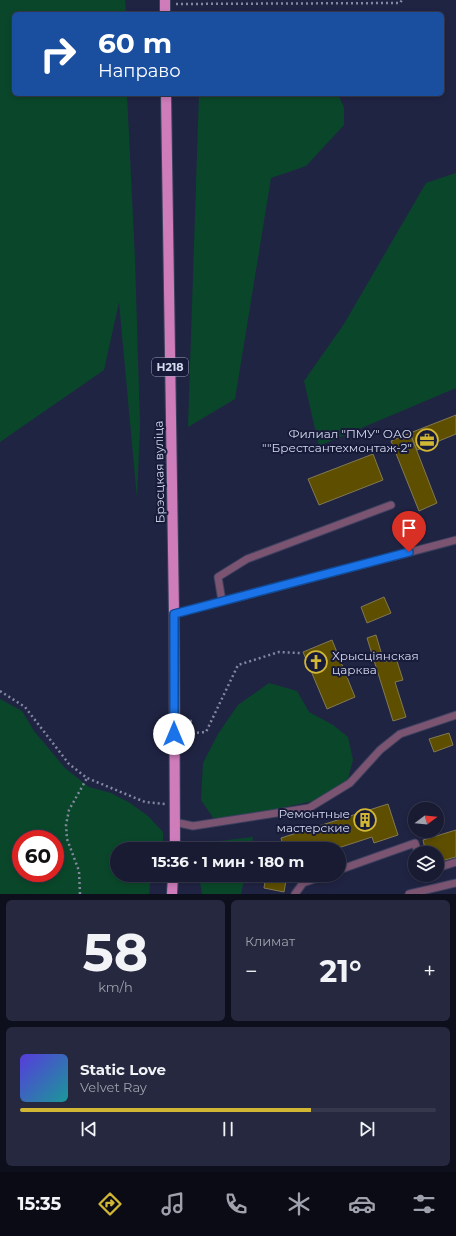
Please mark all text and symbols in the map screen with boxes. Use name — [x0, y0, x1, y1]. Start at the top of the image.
text: 60 m — [98, 26, 172, 60]
icon: right — [32, 28, 84, 80]
text: Направо — [98, 60, 181, 82]
road number: Н218 — [152, 358, 188, 376]
street label: Брэсцкая вуліца — [151, 420, 167, 524]
place label: Филиал "ПМУ" ОАО ""Брестсантехмонтаж-2" — [262, 426, 412, 455]
office icon: Филиал "ПМУ" ОАО ""Брестсантехмонтаж-2" — [414, 427, 440, 453]
pin — [392, 511, 426, 552]
icon: arrive — [398, 517, 420, 539]
place label: Хрысціянская царква — [332, 648, 419, 677]
church icon: Хрысціянская царква — [303, 649, 329, 675]
position arrow — [153, 713, 195, 755]
north arrow — [408, 802, 444, 838]
map controls — [408, 802, 444, 882]
place label: Ремонтные мастерские — [276, 806, 350, 835]
building icon: Ремонтные мастерские — [352, 807, 378, 833]
speed limit sign: 60 — [12, 830, 64, 882]
button: layers — [408, 846, 444, 882]
text: 15:36 · 1 мин · 180 m — [152, 852, 304, 871]
text: 58 — [83, 921, 148, 984]
text: Климат — [245, 933, 295, 949]
text: 21° — [320, 953, 362, 990]
text: − — [245, 958, 258, 985]
text: + — [423, 958, 436, 985]
text: km/h — [98, 979, 133, 995]
text: Static Love — [80, 1060, 166, 1079]
text: Velvet Ray — [80, 1079, 147, 1095]
icon: previous — [78, 1118, 100, 1140]
icon: pause — [217, 1118, 239, 1140]
icon: next — [356, 1118, 378, 1140]
icon: directions — [96, 1190, 124, 1218]
icon: music — [159, 1190, 187, 1218]
icon: phone — [222, 1190, 250, 1218]
icon: climate — [285, 1190, 313, 1218]
icon: car — [348, 1190, 376, 1218]
icon: filters — [410, 1190, 438, 1218]
text: 15:35 — [17, 1193, 61, 1215]

